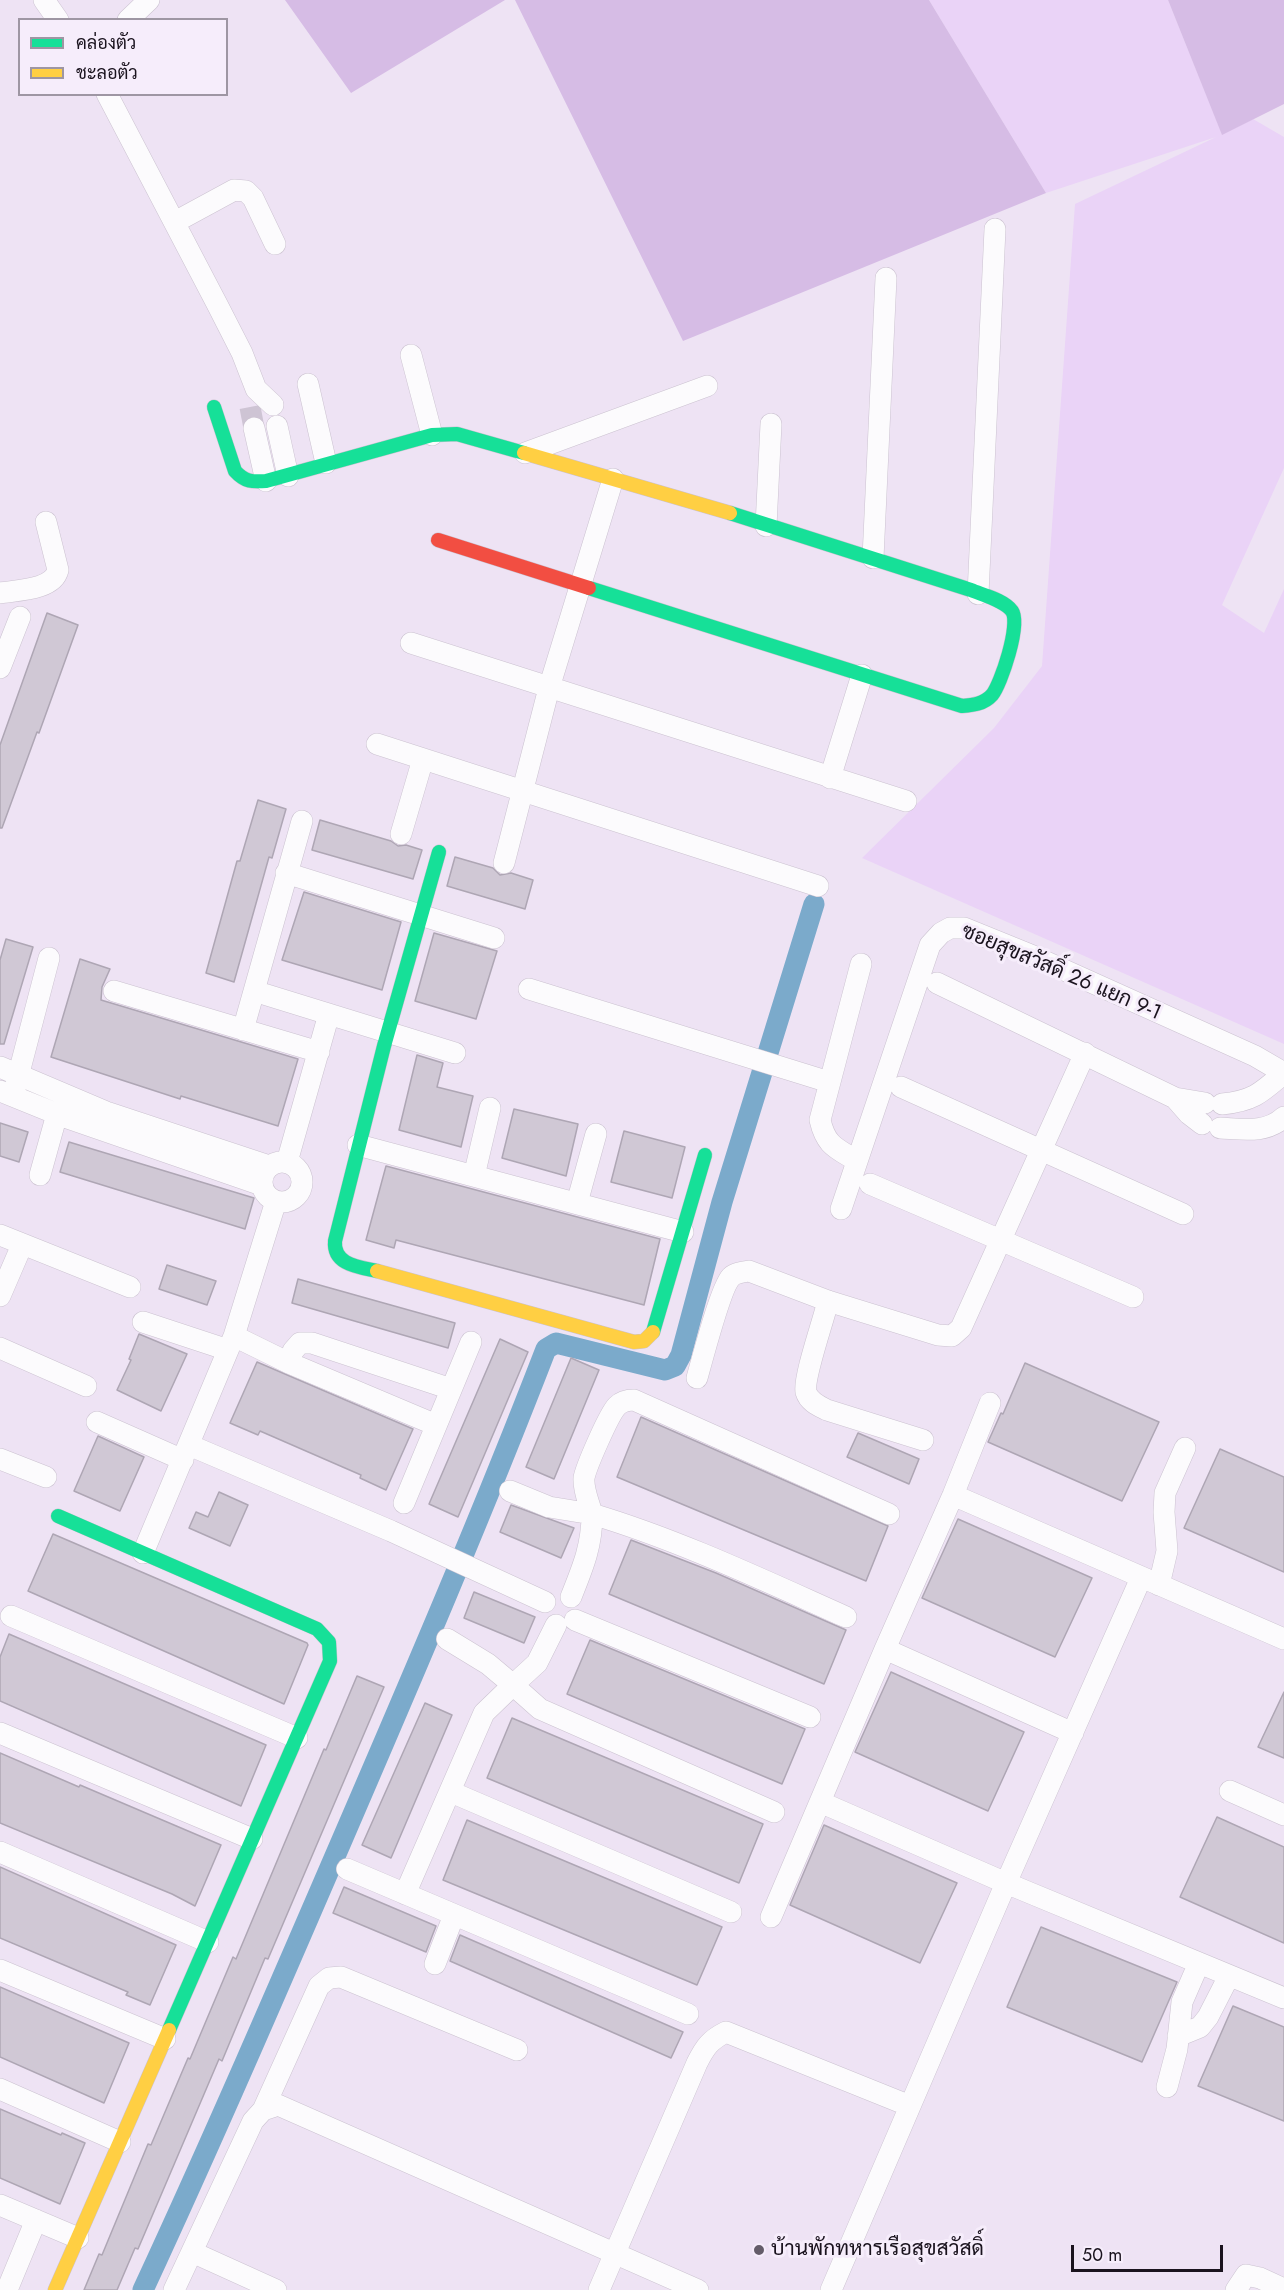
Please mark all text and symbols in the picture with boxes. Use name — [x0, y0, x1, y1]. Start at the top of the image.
legend — [18, 18, 228, 96]
text: คล่องตัว — [76, 30, 136, 56]
text: ชะลอตัว — [76, 60, 138, 86]
street label: ซอยสุขสวัสดิ์ 26 แยก 9-1 — [957, 919, 1165, 1027]
scale bar — [1074, 2233, 1226, 2271]
place label: บ้านพักทหารเรือสุขสวัสดิ์ — [771, 2237, 984, 2263]
text: 50 m — [1082, 2242, 1122, 2268]
marker: บ้านพักทหารเรือสุขสวัสดิ์ — [752, 2243, 766, 2257]

